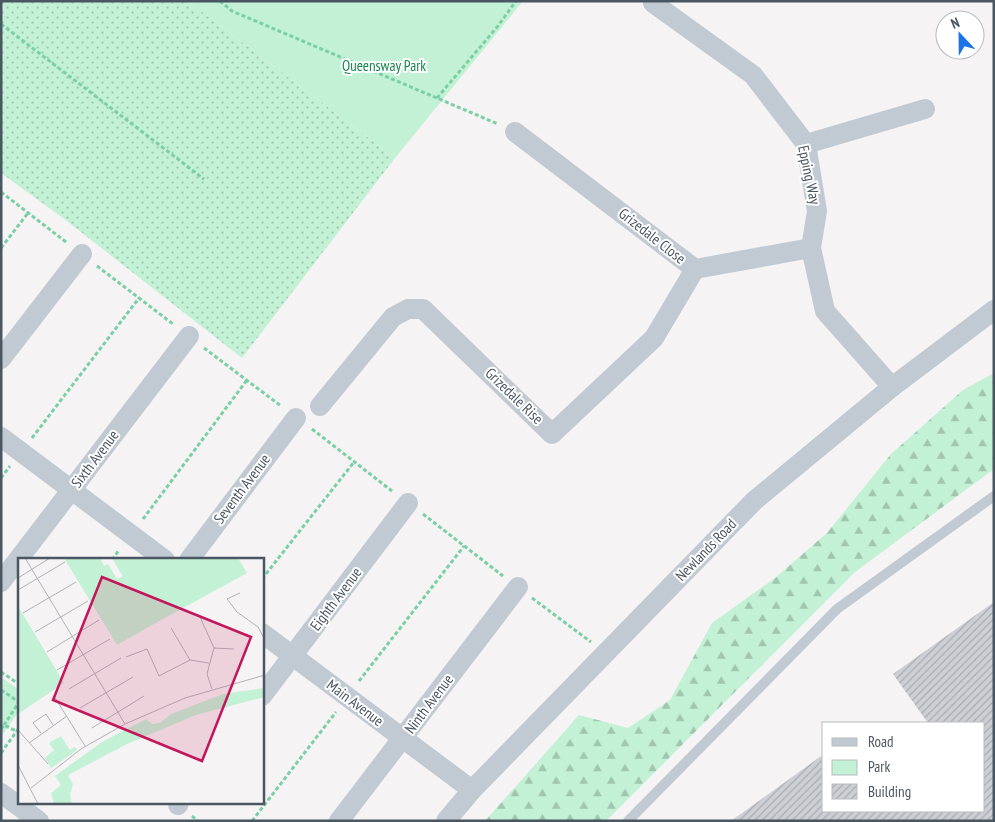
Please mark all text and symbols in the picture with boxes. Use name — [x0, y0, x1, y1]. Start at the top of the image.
north arrow — [935, 10, 985, 60]
text: N — [948, 13, 962, 33]
park label: Queensway Park — [342, 56, 426, 75]
street label: Epping Way — [794, 144, 825, 207]
street label: Grizedale Close — [615, 204, 690, 268]
street label: Grizedale Rise — [481, 363, 547, 428]
street label: Sixth Avenue — [67, 426, 122, 491]
street label: Seventh Avenue — [209, 450, 274, 527]
street label: Newlands Road — [671, 514, 740, 585]
inset map — [18, 558, 264, 804]
street label: Eighth Avenue — [306, 563, 366, 634]
street label: Ninth Avenue — [400, 670, 457, 737]
street label: Main Avenue — [323, 675, 387, 730]
legend — [822, 722, 985, 812]
text: Road — [868, 732, 894, 751]
text: Park — [868, 757, 890, 776]
text: Building — [868, 782, 911, 801]

